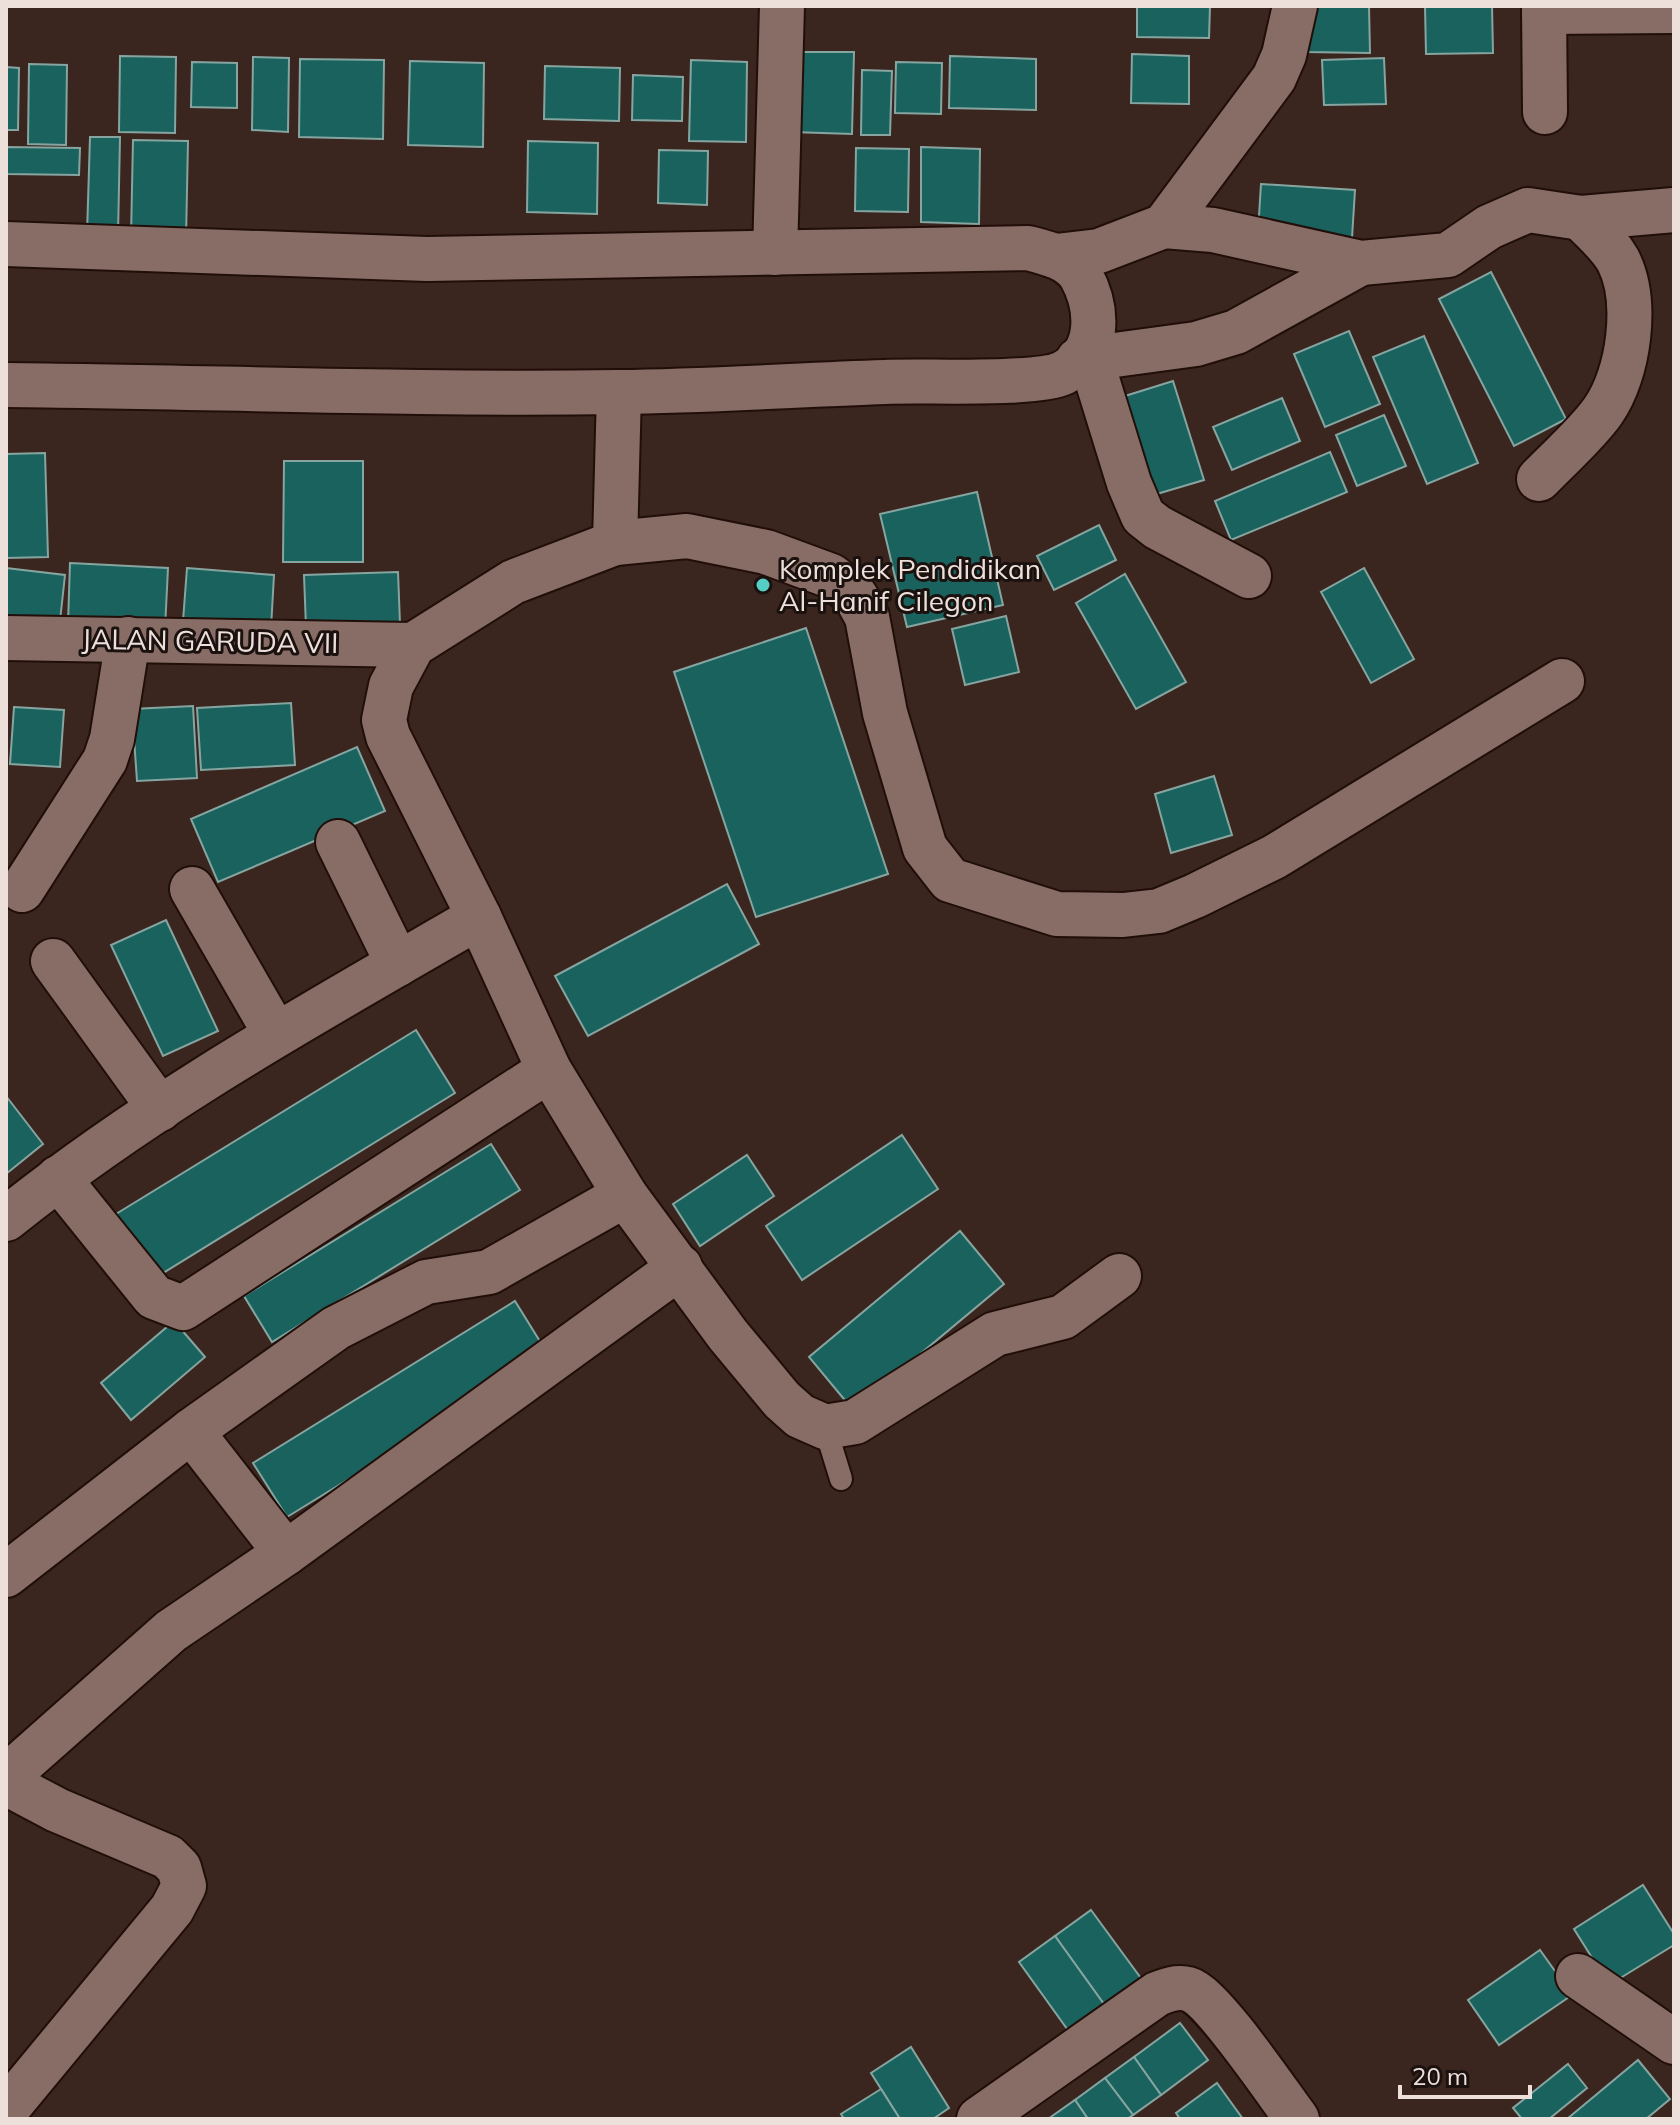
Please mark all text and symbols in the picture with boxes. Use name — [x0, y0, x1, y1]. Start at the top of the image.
place label: Komplek Pendidikan Al-Hanif Cilegon — [779, 551, 1041, 618]
marker: Komplek Pendidikan Al-Hanif Cilegon — [754, 576, 772, 594]
street label: JALAN GARUDA VII — [81, 621, 339, 660]
scale bar — [1400, 2049, 1530, 2099]
text: 20 m — [1412, 2061, 1468, 2091]

